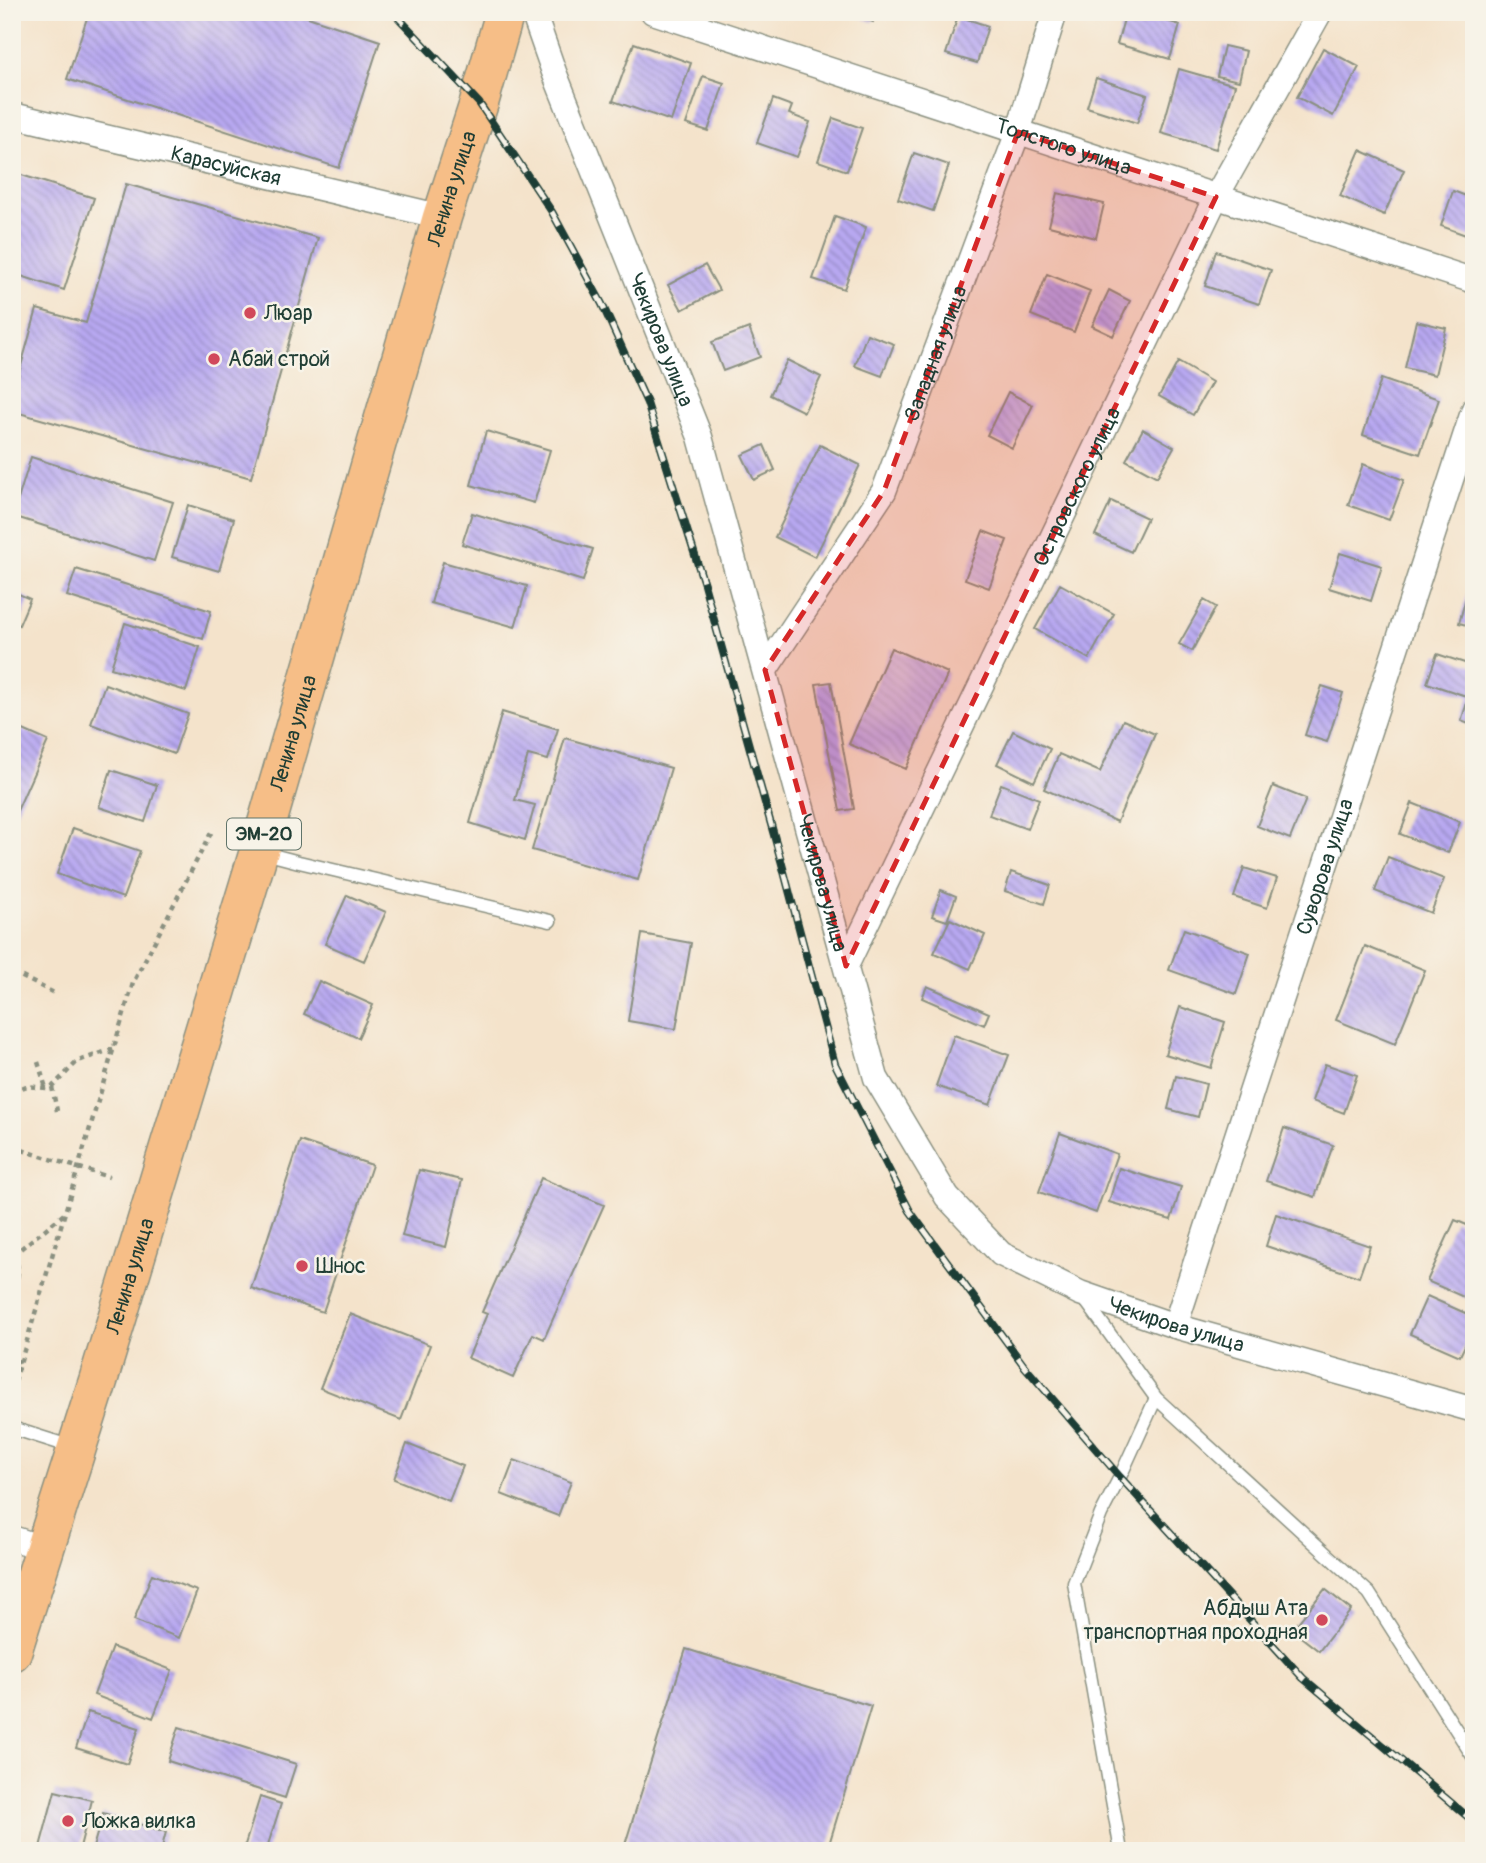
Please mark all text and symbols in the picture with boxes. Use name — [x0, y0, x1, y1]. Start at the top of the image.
street label: Толстого улица — [992, 112, 1135, 181]
street label: Ленина улица — [420, 127, 483, 251]
street label: Карасуйская — [168, 140, 284, 192]
street label: Чекирова улица — [622, 269, 700, 410]
street label: Западная улица — [898, 282, 973, 425]
place label: Люар — [263, 300, 313, 327]
marker: Люар — [242, 305, 258, 321]
place label: Абай строй — [228, 346, 330, 373]
marker: Абай строй — [206, 351, 222, 367]
street label: Островского улица — [1027, 402, 1127, 571]
street label: Ленина улица — [263, 672, 323, 795]
street label: Суворова улица — [1290, 795, 1360, 938]
street label: Чекирова улица — [791, 811, 854, 955]
road number: ЭМ-20 — [227, 818, 301, 849]
street label: Ленина улица — [99, 1215, 160, 1338]
place label: Шнос — [316, 1253, 366, 1280]
marker: Шнос — [294, 1258, 310, 1274]
street label: Чекирова улица — [1105, 1290, 1247, 1358]
place label: Абдыш Ата транспортная проходная — [1083, 1595, 1308, 1646]
marker: Абдыш Ата транспортная проходная — [1314, 1612, 1330, 1628]
place label: Ложка вилка — [81, 1808, 196, 1835]
marker: Ложка вилка — [60, 1813, 76, 1829]

